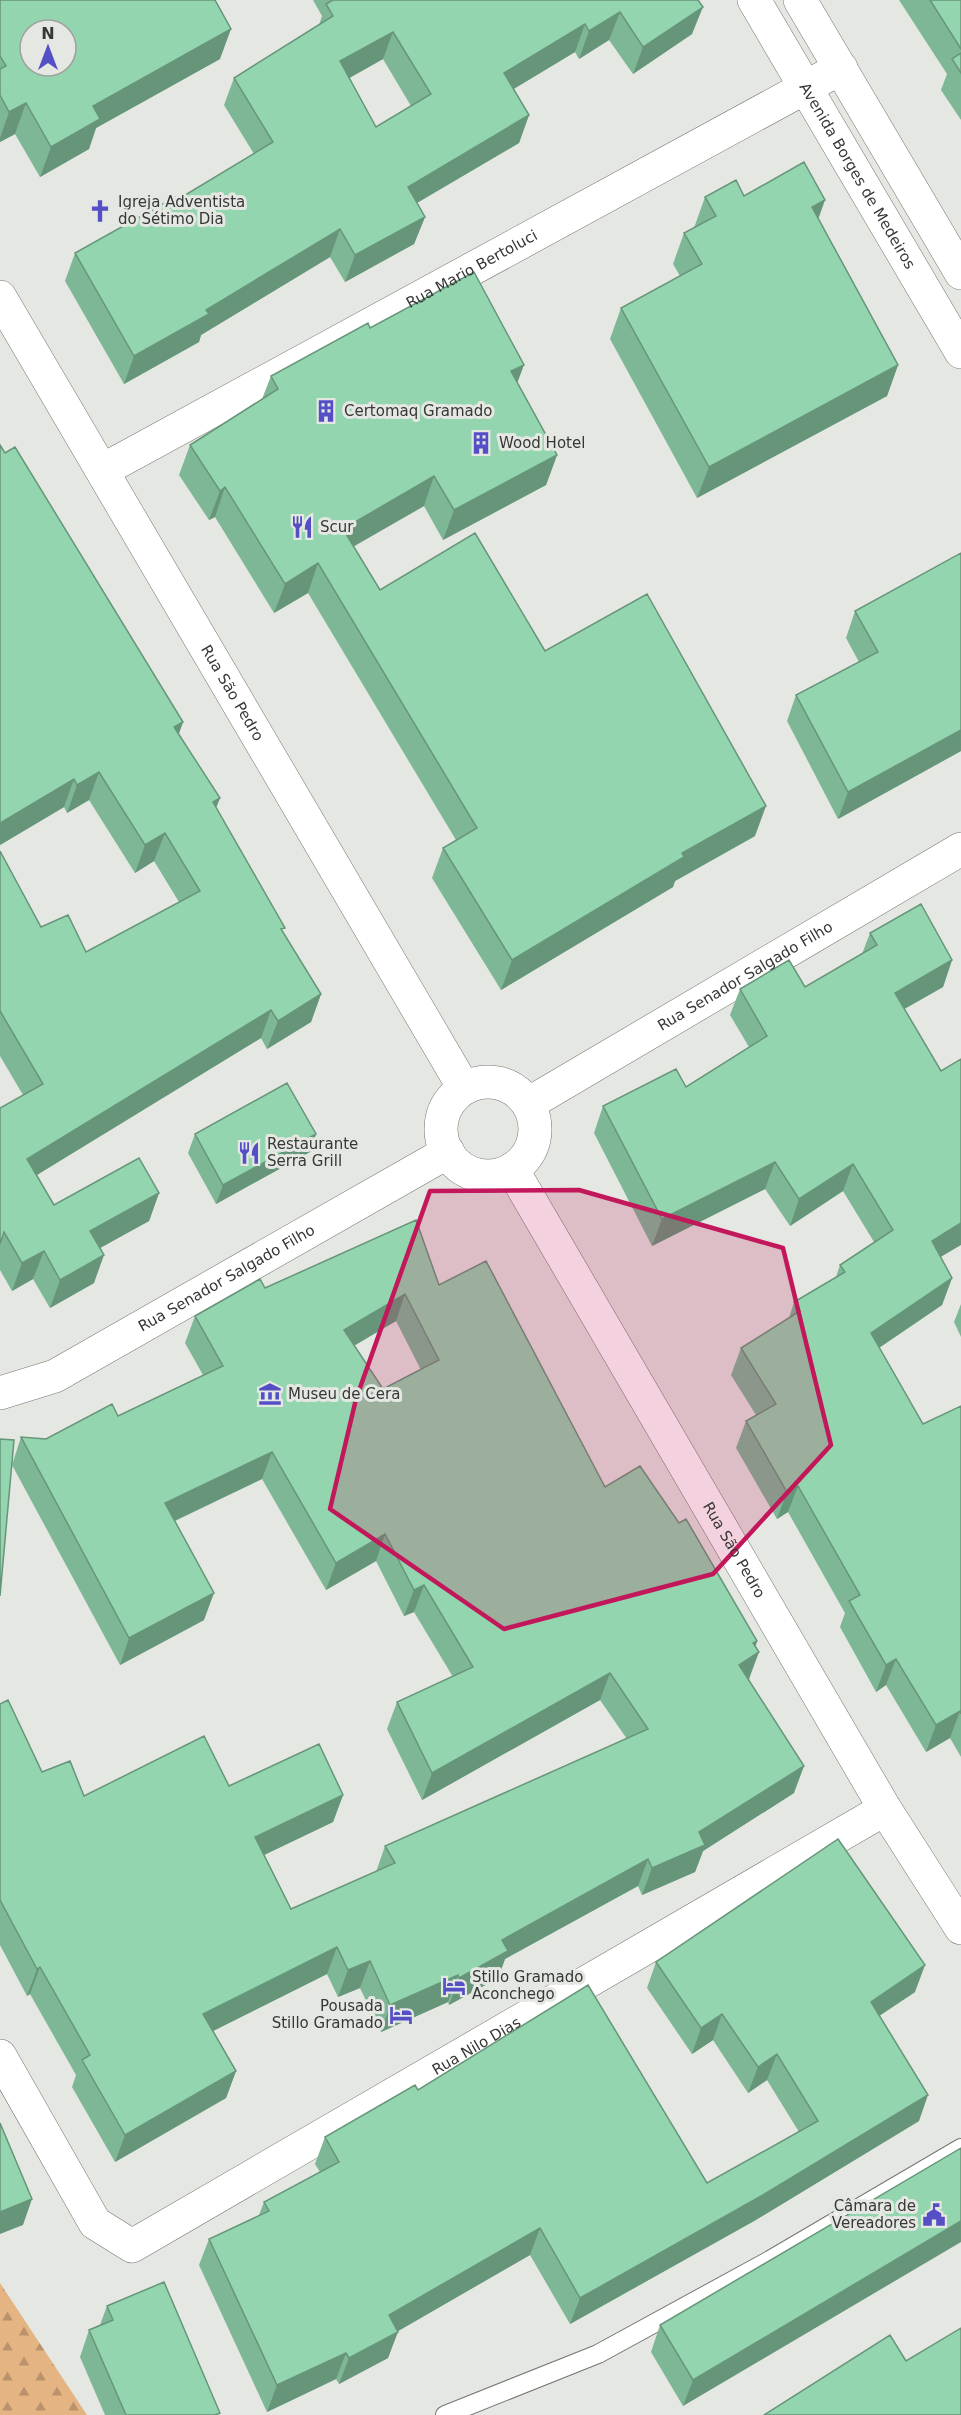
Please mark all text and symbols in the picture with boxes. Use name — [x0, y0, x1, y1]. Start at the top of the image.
north arrow — [18, 18, 78, 78]
text: N — [41, 24, 55, 43]
street label: Avenida Borges de Medeiros — [796, 79, 919, 272]
place label: Igreja Adventista do Sétimo Dia — [118, 193, 245, 228]
church icon: Igreja Adventista do Sétimo Dia — [87, 198, 113, 224]
street label: Rua Mario Bertoluci — [403, 226, 541, 312]
building icon: Certomaq Gramado — [313, 398, 339, 424]
place label: Certomaq Gramado — [344, 402, 493, 420]
building icon: Wood Hotel — [468, 430, 494, 456]
place label: Wood Hotel — [499, 434, 585, 452]
restaurant icon: Scur — [289, 514, 315, 540]
place label: Scur — [320, 518, 354, 536]
street label: Rua São Pedro — [197, 642, 267, 744]
street label: Rua Senador Salgado Filho — [654, 918, 836, 1035]
place label: Restaurante Serra Grill — [267, 1135, 358, 1170]
restaurant icon: Restaurante Serra Grill — [236, 1140, 262, 1166]
street label: Rua Senador Salgado Filho — [135, 1221, 318, 1336]
museum icon: Museu de Cera — [257, 1381, 283, 1407]
place label: Museu de Cera — [288, 1385, 400, 1403]
street label: Rua São Pedro — [699, 1499, 769, 1601]
place label: Stillo Gramado Aconchego — [472, 1968, 583, 2003]
hotel icon: Stillo Gramado Aconchego — [441, 1973, 467, 1999]
place label: Pousada Stillo Gramado — [272, 1997, 383, 2032]
hotel icon: Pousada Stillo Gramado — [388, 2002, 414, 2028]
street label: Rua Nilo Dias — [429, 2013, 524, 2079]
place label: Câmara de Vereadores — [832, 2197, 916, 2232]
public building icon: Câmara de Vereadores — [921, 2202, 947, 2228]

